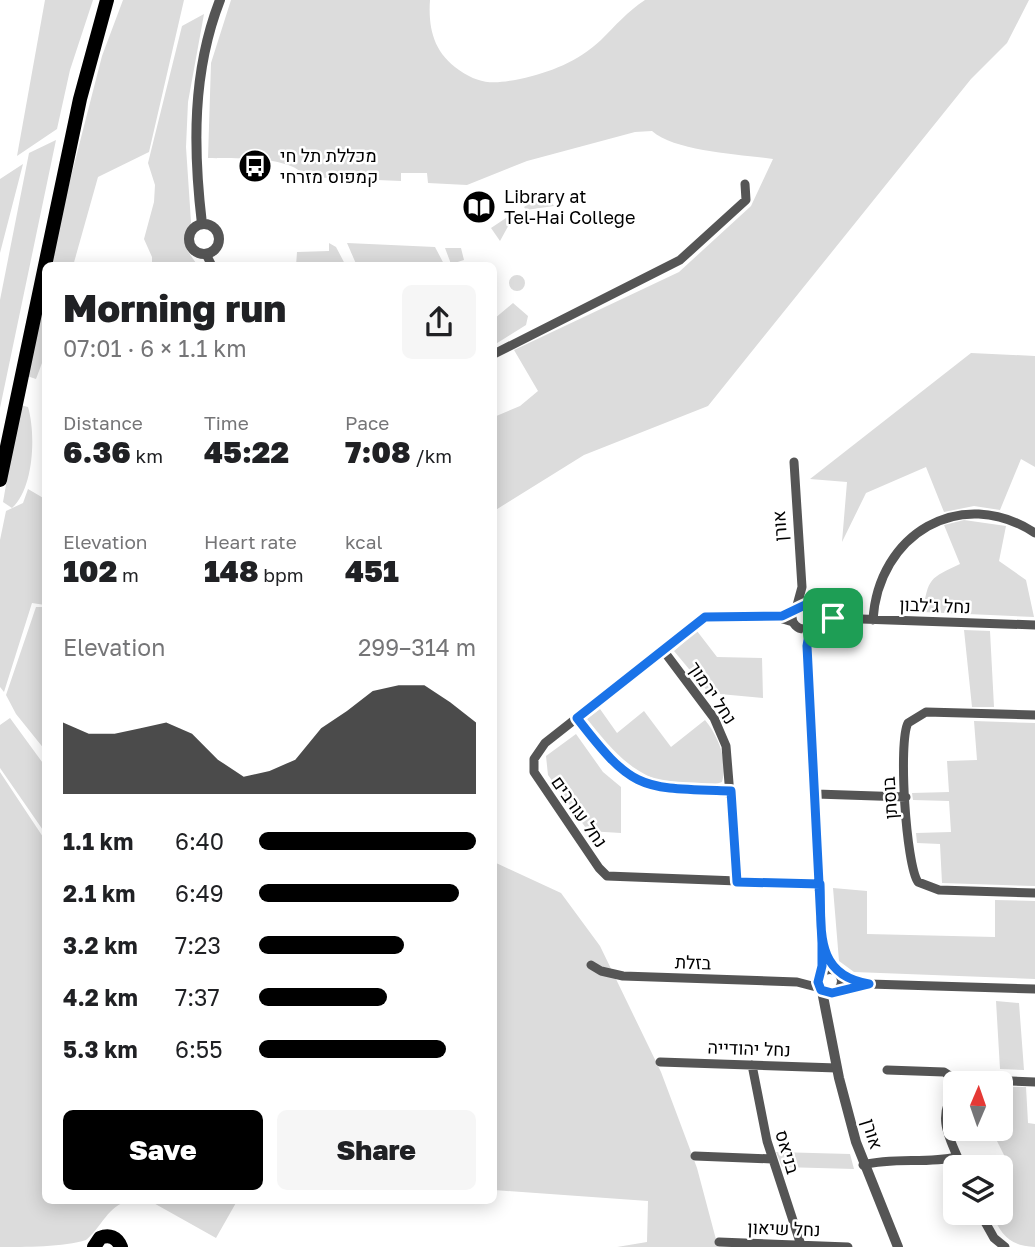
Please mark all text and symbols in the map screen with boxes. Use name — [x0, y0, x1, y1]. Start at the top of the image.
place label: מכללת תל חי קמפוס מזרחי — [280, 144, 378, 187]
bus stop icon: מכללת תל חי קמפוס מזרחי — [236, 147, 274, 185]
place label: Library at Tel-Hai College — [504, 185, 635, 228]
library icon: Library at Tel-Hai College — [460, 188, 498, 226]
text: Morning run — [63, 285, 286, 330]
button: share — [402, 285, 476, 359]
text: 07:01 · 6 × 1.1 km — [63, 334, 247, 362]
text: Distance — [63, 411, 143, 434]
text: Time — [204, 411, 249, 434]
text: Pace — [345, 411, 389, 434]
text: 6.36 — [63, 434, 131, 470]
text: 45:22 — [204, 434, 289, 470]
text: 7:08 — [345, 434, 411, 470]
text: km — [131, 444, 163, 467]
text: /km — [411, 444, 452, 467]
street label: אורן — [767, 510, 791, 542]
text: Elevation — [63, 530, 148, 553]
text: Heart rate — [204, 530, 297, 553]
text: kcal — [345, 530, 383, 553]
text: 102 — [63, 553, 117, 589]
text: 148 — [204, 553, 259, 589]
text: 451 — [345, 553, 399, 589]
text: m — [117, 563, 139, 586]
text: bpm — [259, 563, 303, 586]
pin — [803, 588, 863, 648]
street label: נחל ג'לבון — [899, 593, 971, 617]
icon: arrive — [814, 599, 852, 637]
text: Elevation — [63, 633, 165, 661]
text: 299–314 m — [358, 633, 476, 661]
street label: נחל ירמוך — [684, 657, 742, 728]
street label: נחל עורבים — [547, 771, 612, 851]
street label: בוסתן — [877, 776, 901, 820]
text: 1.1 km — [63, 827, 133, 855]
text: 6:40 — [175, 827, 224, 855]
text: 2.1 km — [63, 879, 135, 907]
text: 6:49 — [175, 879, 224, 907]
text: 3.2 km — [63, 931, 138, 959]
text: 7:23 — [175, 931, 221, 959]
street label: בזלת — [674, 950, 712, 974]
text: 4.2 km — [63, 983, 138, 1011]
text: 7:37 — [175, 983, 220, 1011]
text: 5.3 km — [63, 1035, 138, 1063]
text: 6:55 — [175, 1035, 223, 1063]
street label: נחל יהודייה — [707, 1036, 791, 1060]
north arrow — [943, 1071, 1013, 1141]
map controls — [943, 1071, 1013, 1225]
button: Save — [63, 1110, 263, 1190]
button: Share — [277, 1110, 476, 1190]
street label: אורן — [858, 1116, 888, 1152]
street label: בניאס — [771, 1127, 805, 1177]
button: layers — [943, 1155, 1013, 1225]
street label: נחל שיאון — [747, 1216, 821, 1240]

